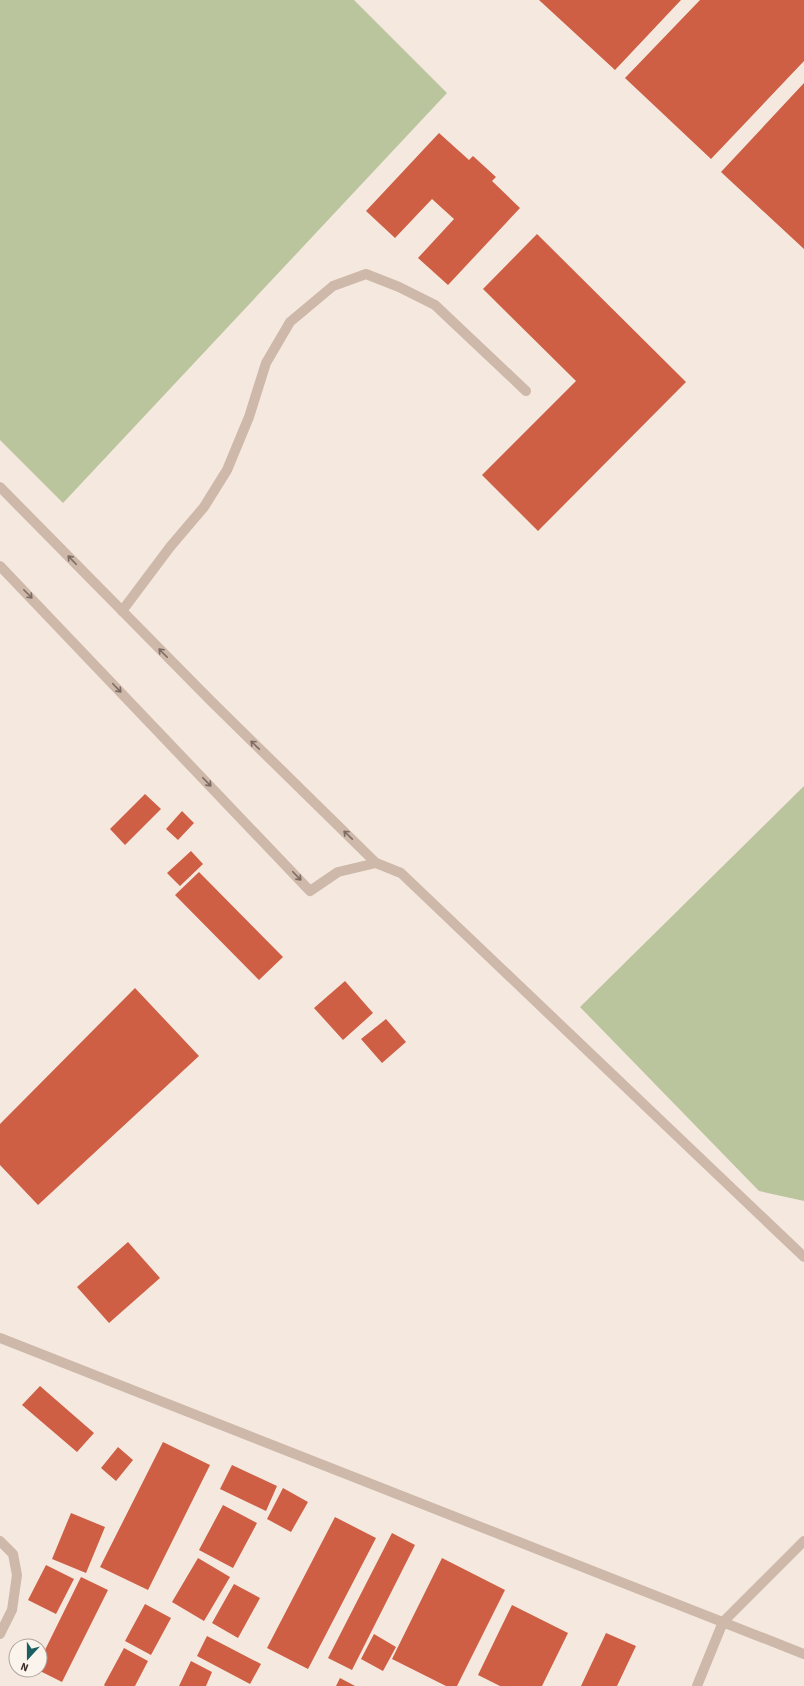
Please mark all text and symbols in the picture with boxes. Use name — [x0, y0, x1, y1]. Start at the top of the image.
one-way arrow — [67, 555, 77, 565]
one-way arrow — [23, 589, 33, 599]
one-way arrow — [158, 648, 168, 658]
one-way arrow — [112, 683, 122, 693]
one-way arrow — [250, 740, 260, 749]
one-way arrow — [202, 777, 212, 787]
one-way arrow — [343, 830, 353, 840]
one-way arrow — [292, 871, 301, 881]
north arrow — [8, 1638, 48, 1678]
text: N — [18, 1659, 31, 1675]

